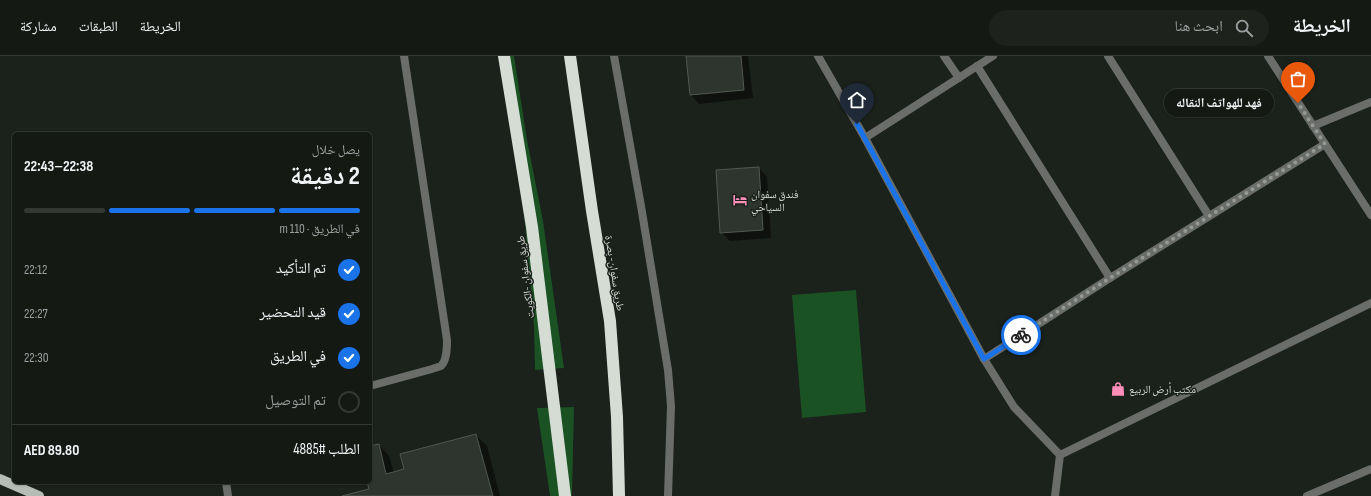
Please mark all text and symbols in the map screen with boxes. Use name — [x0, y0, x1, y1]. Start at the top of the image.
search box — [989, 10, 1269, 46]
text: الخريطة — [1293, 15, 1351, 38]
text: ابحث هنا — [1175, 17, 1223, 36]
icon: search — [1233, 17, 1255, 39]
text: مشاركة — [20, 18, 57, 35]
text: الطبقات — [79, 18, 118, 35]
text: الخريطة — [140, 18, 181, 35]
pin — [1281, 62, 1315, 103]
icon: bag — [1287, 68, 1309, 90]
pin — [840, 83, 874, 124]
icon: home — [846, 89, 868, 111]
callout: فهد للهواتف النقاله — [1164, 89, 1274, 117]
text: فهد للهواتف النقاله — [1176, 95, 1262, 111]
text: يصل خلال — [312, 142, 360, 158]
text: 22:38–22:43 — [24, 157, 93, 176]
text: 2 دقيقة — [290, 161, 360, 192]
place label: فندق سفوان السياحي — [751, 188, 799, 216]
hotel icon: فندق سفوان السياحي — [732, 192, 748, 208]
text: في الطريق · 110 m — [279, 221, 360, 237]
street label: طريق سفوان- بصرة — [602, 234, 627, 312]
street label: طريق سفوان -الكويت — [514, 235, 537, 319]
text: تم التأكيد — [276, 259, 326, 278]
icon: check — [338, 259, 360, 281]
text: 22:12 — [24, 262, 47, 278]
text: قيد التحضير — [260, 303, 326, 322]
icon: check — [338, 303, 360, 325]
text: 22:27 — [24, 306, 48, 322]
courier — [1001, 315, 1041, 355]
icon: bike — [1010, 324, 1032, 346]
text: في الطريق — [270, 347, 326, 366]
icon: check — [338, 347, 360, 369]
text: 22:30 — [24, 350, 48, 366]
shop icon: مكتب أرض الربيع — [1110, 381, 1126, 397]
place label: مكتب أرض الربيع — [1129, 382, 1196, 396]
text: تم التوصيل — [265, 391, 326, 410]
text: الطلب #4885 — [293, 440, 360, 459]
text: AED 89.80 — [24, 441, 79, 460]

